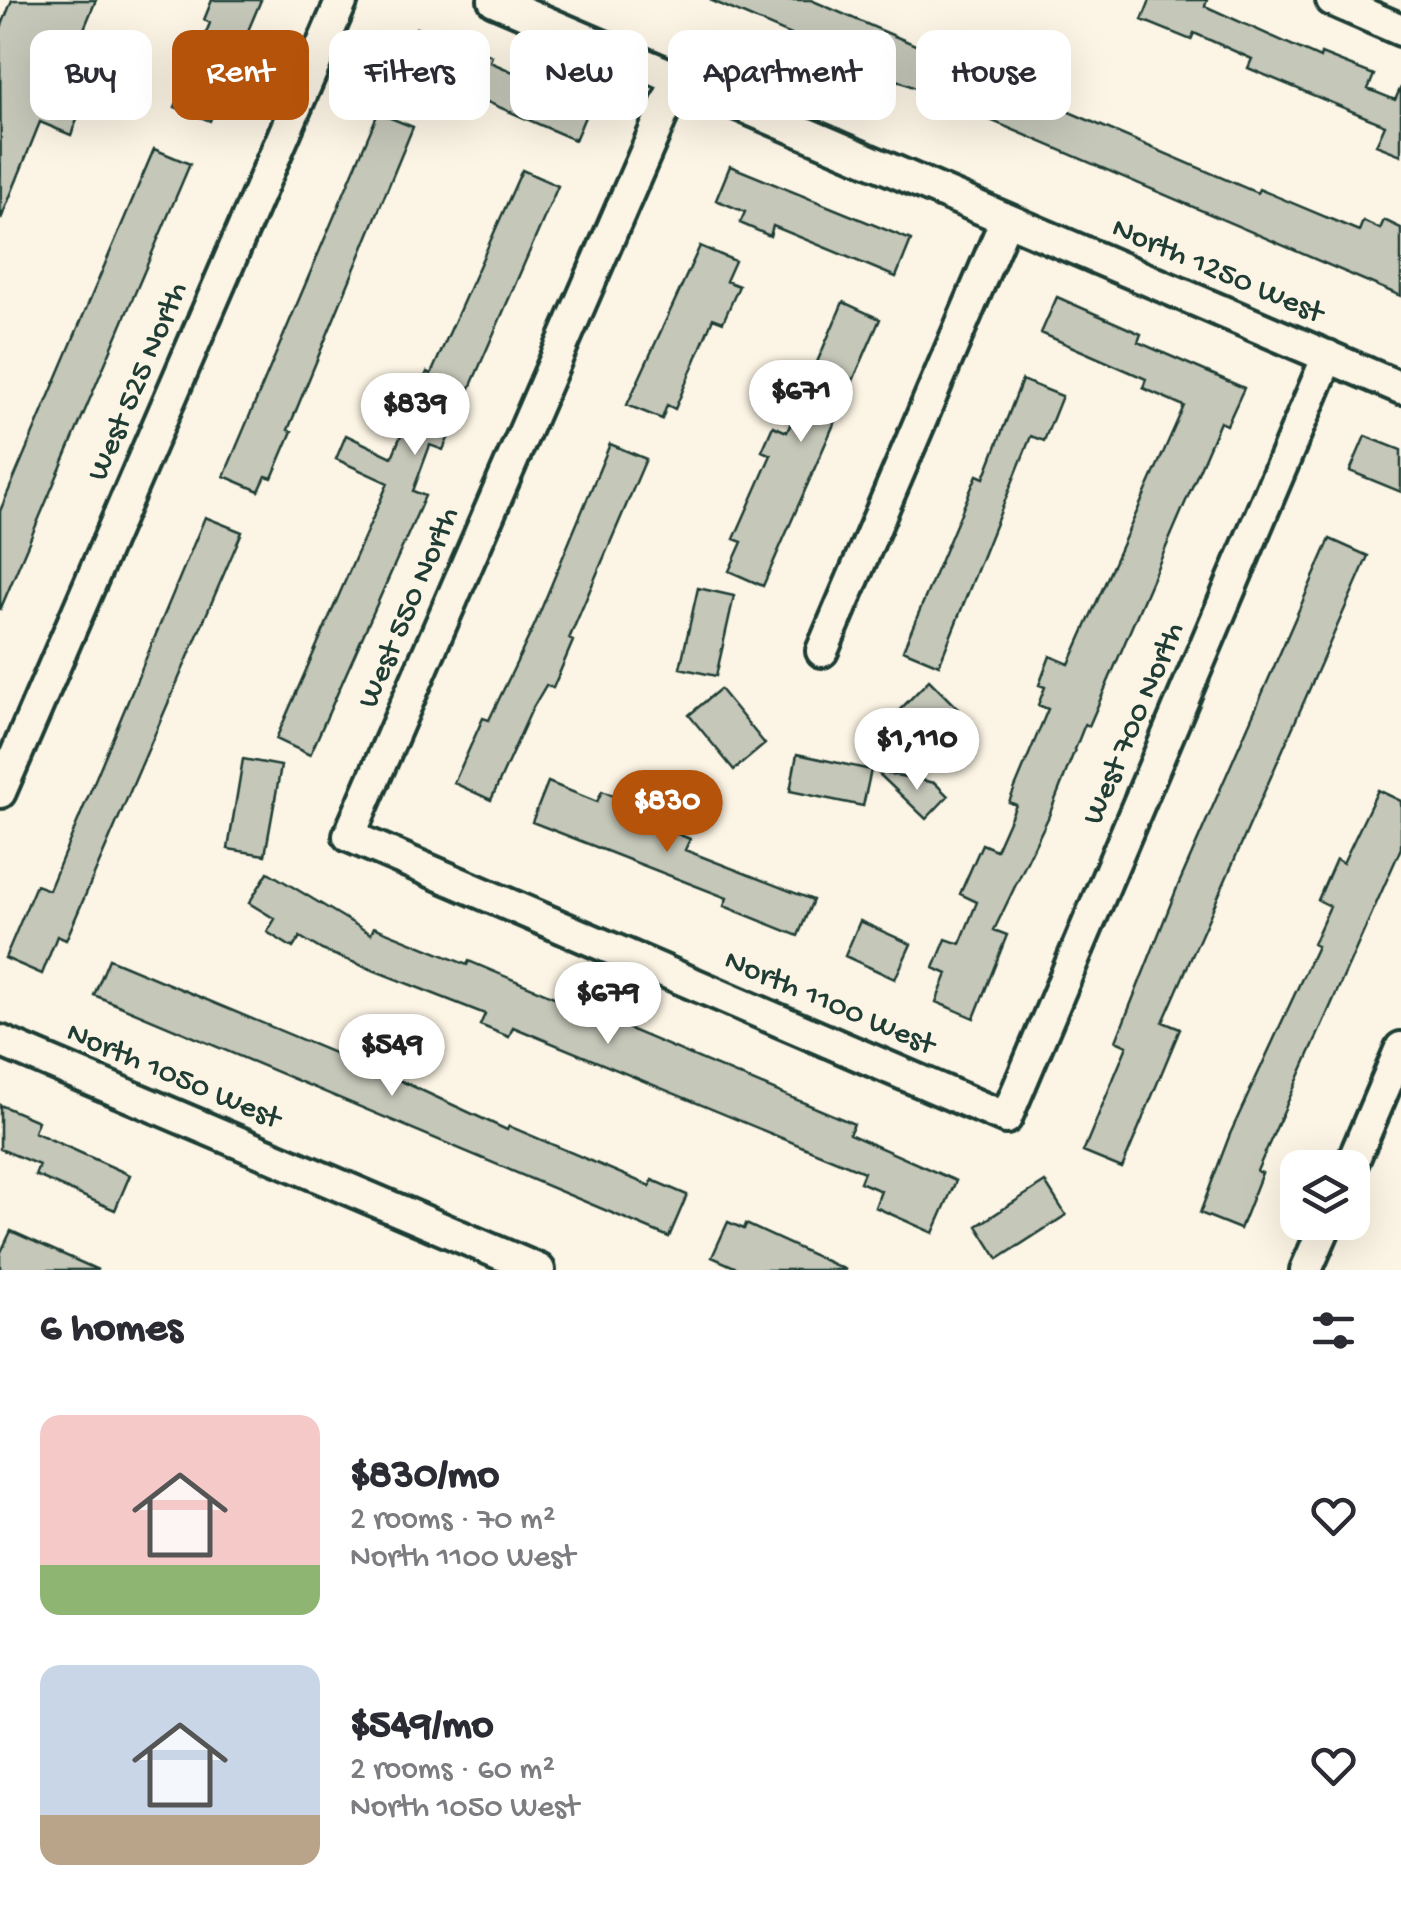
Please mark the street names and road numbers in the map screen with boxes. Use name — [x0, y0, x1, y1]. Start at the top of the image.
street label: North 1250 West — [1105, 210, 1331, 335]
street label: West 525 North — [80, 277, 198, 487]
street label: West 550 North — [351, 502, 469, 714]
street label: West 700 North — [1075, 617, 1195, 831]
street label: North 1100 West — [718, 943, 943, 1067]
street label: North 1050 West — [60, 1015, 288, 1140]

